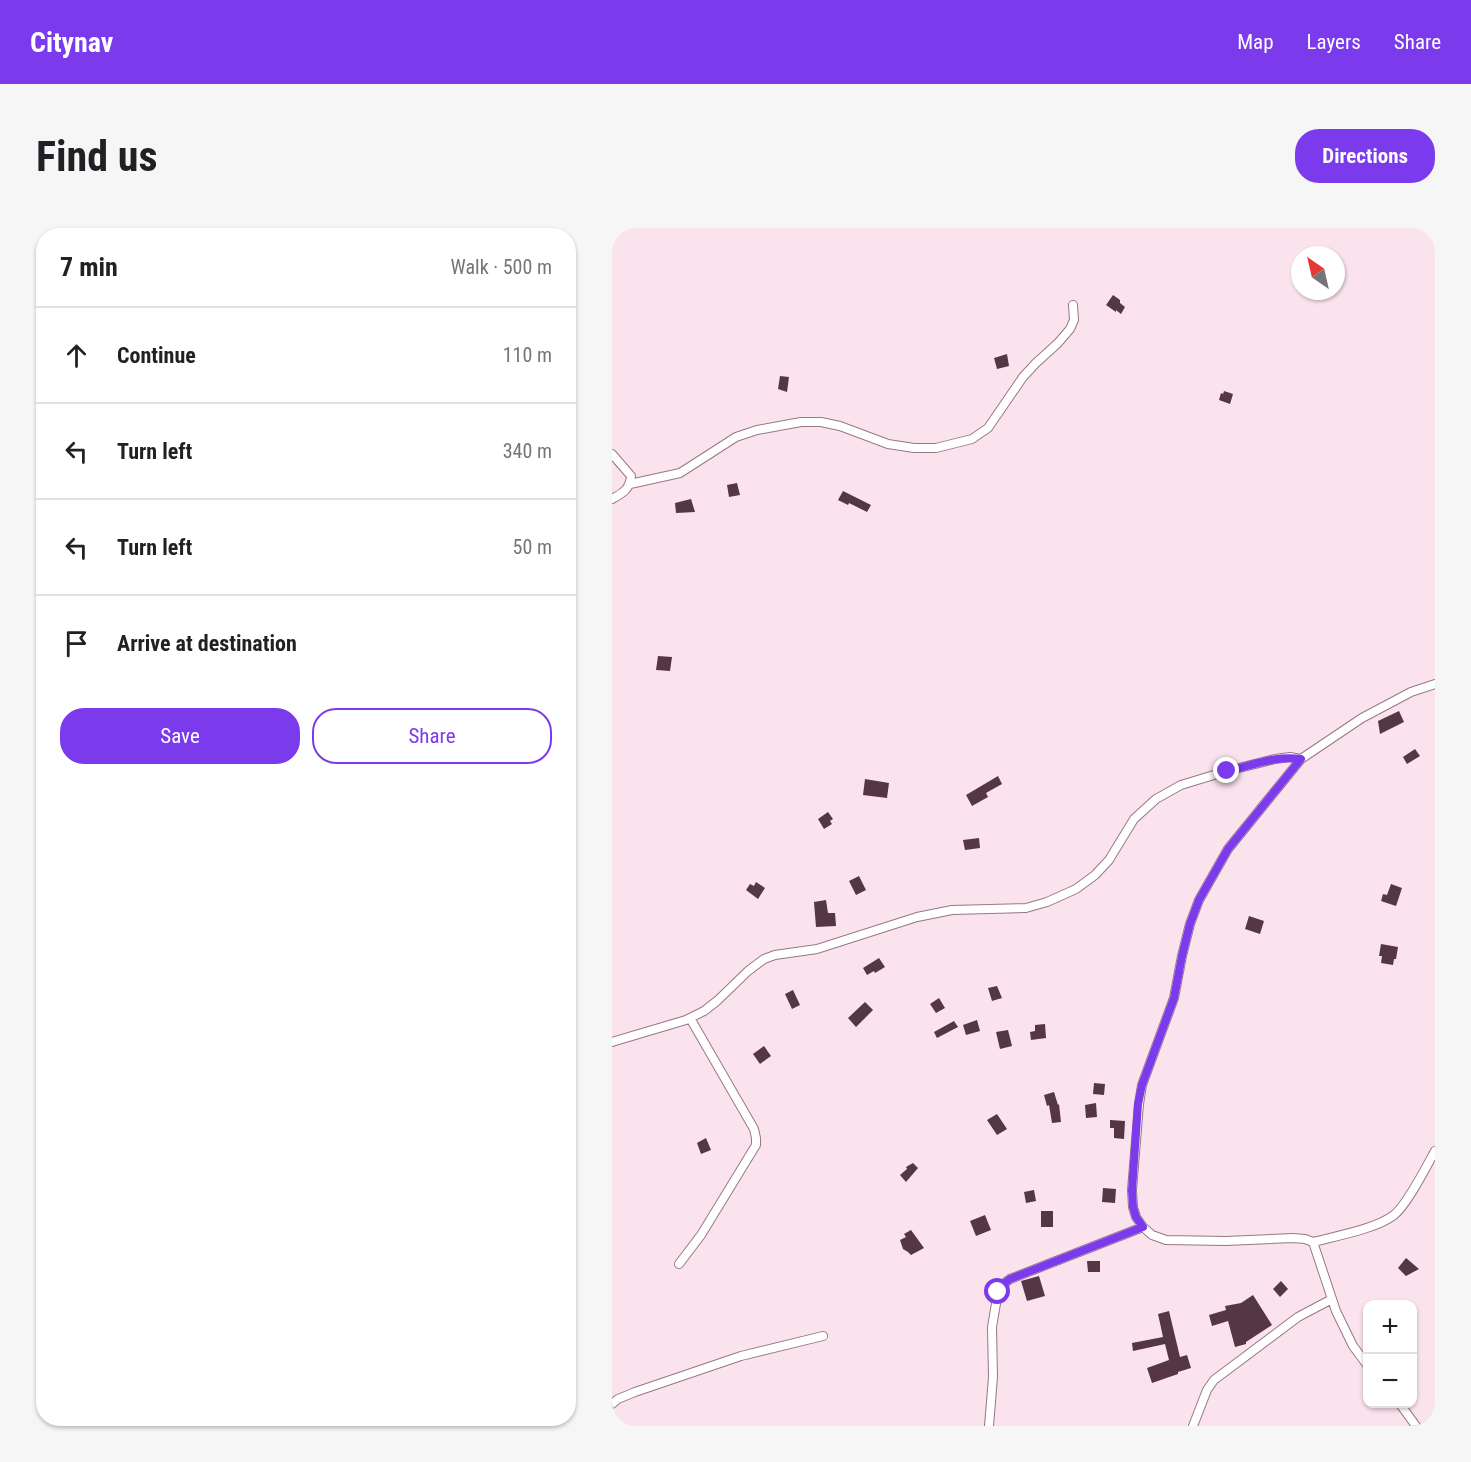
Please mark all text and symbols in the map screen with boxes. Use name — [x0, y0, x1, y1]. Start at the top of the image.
text: Citynav — [30, 26, 113, 59]
text: Map — [1237, 30, 1274, 54]
text: Layers — [1307, 30, 1361, 54]
text: Share — [1394, 30, 1441, 54]
button: Directions — [1295, 129, 1435, 183]
text: Find us — [36, 132, 157, 181]
north arrow — [1291, 246, 1345, 300]
text: 7 min — [60, 252, 118, 282]
text: Walk · 500 m — [451, 255, 552, 279]
icon: ahead — [60, 339, 93, 372]
text: Continue — [117, 343, 196, 368]
text: 110 m — [503, 343, 552, 367]
icon: left — [60, 435, 93, 468]
text: Turn left — [117, 439, 192, 464]
text: 340 m — [503, 439, 552, 463]
icon: left — [60, 531, 93, 564]
text: Turn left — [117, 535, 192, 560]
text: 50 m — [513, 535, 552, 559]
icon: arrive — [60, 627, 93, 660]
text: Arrive at destination — [117, 631, 297, 656]
button: Save — [60, 708, 300, 764]
button: Share — [312, 708, 552, 764]
route end — [1213, 757, 1239, 783]
route start — [984, 1278, 1010, 1304]
map controls — [1363, 1300, 1417, 1408]
button: + — [1363, 1300, 1417, 1354]
button: − — [1363, 1354, 1417, 1408]

